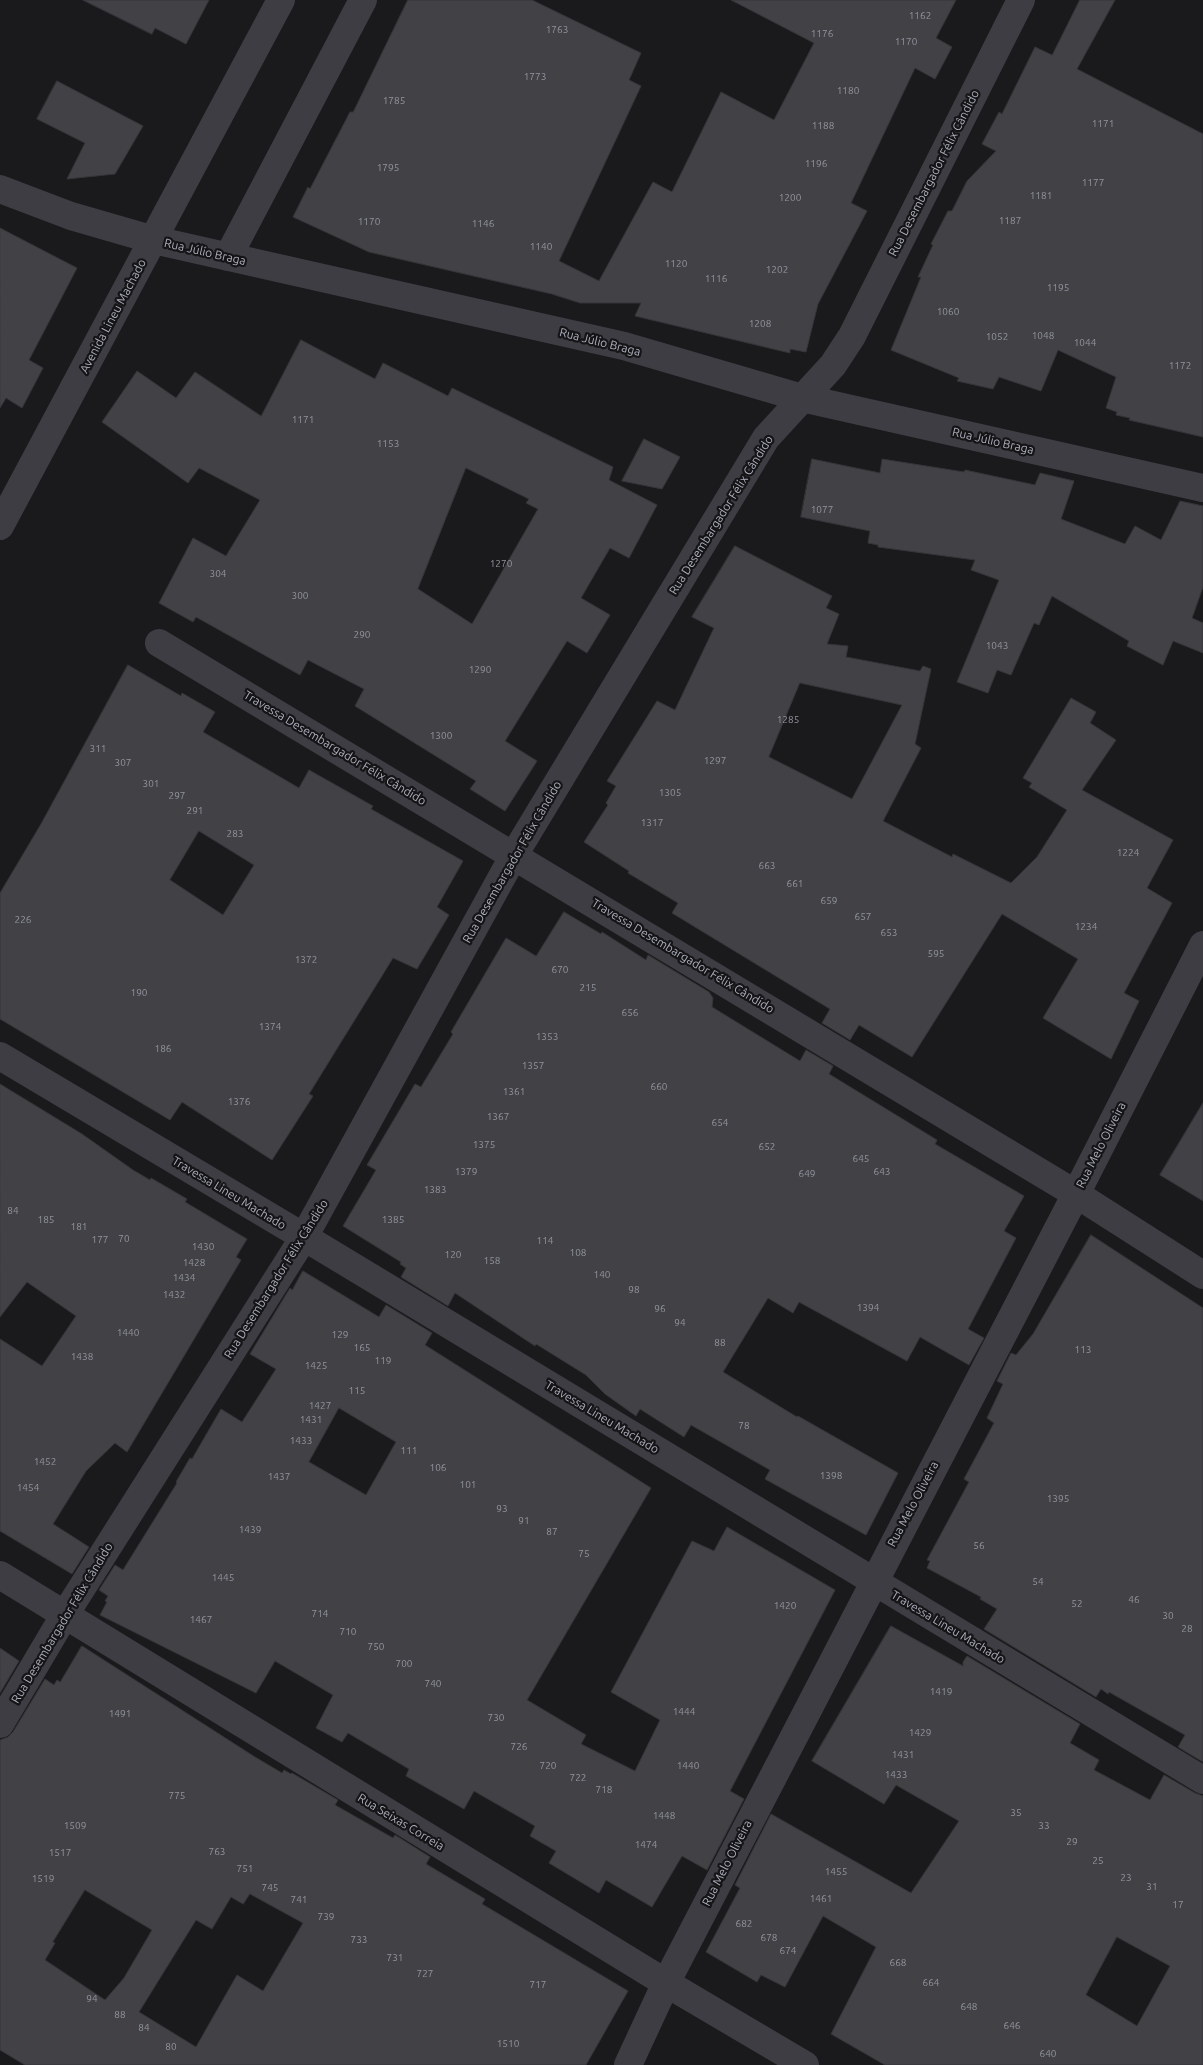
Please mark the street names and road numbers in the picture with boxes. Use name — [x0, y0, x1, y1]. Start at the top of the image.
street label: Rua Desembargador Félix Cândido — [886, 87, 982, 259]
street label: Rua Júlio Braga — [163, 236, 247, 268]
street label: Avenida Lineu Machado — [77, 256, 149, 376]
street label: Rua Júlio Braga — [558, 325, 642, 359]
street label: Rua Júlio Braga — [951, 425, 1035, 457]
street label: Rua Desembargador Félix Cândido — [666, 433, 776, 597]
street label: Travessa Desembargador Félix Cândido — [241, 688, 429, 808]
street label: Rua Desembargador Félix Cândido — [460, 778, 564, 946]
street label: Travessa Desembargador Félix Cândido — [589, 896, 777, 1016]
street label: Rua Melo Oliveira — [1073, 1100, 1129, 1190]
street label: Travessa Lineu Machado — [170, 1153, 288, 1233]
street label: Rua Desembargador Félix Cândido — [221, 1197, 331, 1361]
street label: Travessa Lineu Machado — [543, 1377, 661, 1457]
street label: Rua Melo Oliveira — [884, 1459, 942, 1549]
street label: Rua Desembargador Félix Cândido — [8, 1540, 116, 1706]
street label: Travessa Lineu Machado — [889, 1587, 1007, 1667]
street label: Rua Seixas Correia — [355, 1790, 447, 1854]
street label: Rua Melo Oliveira — [699, 1818, 755, 1908]

